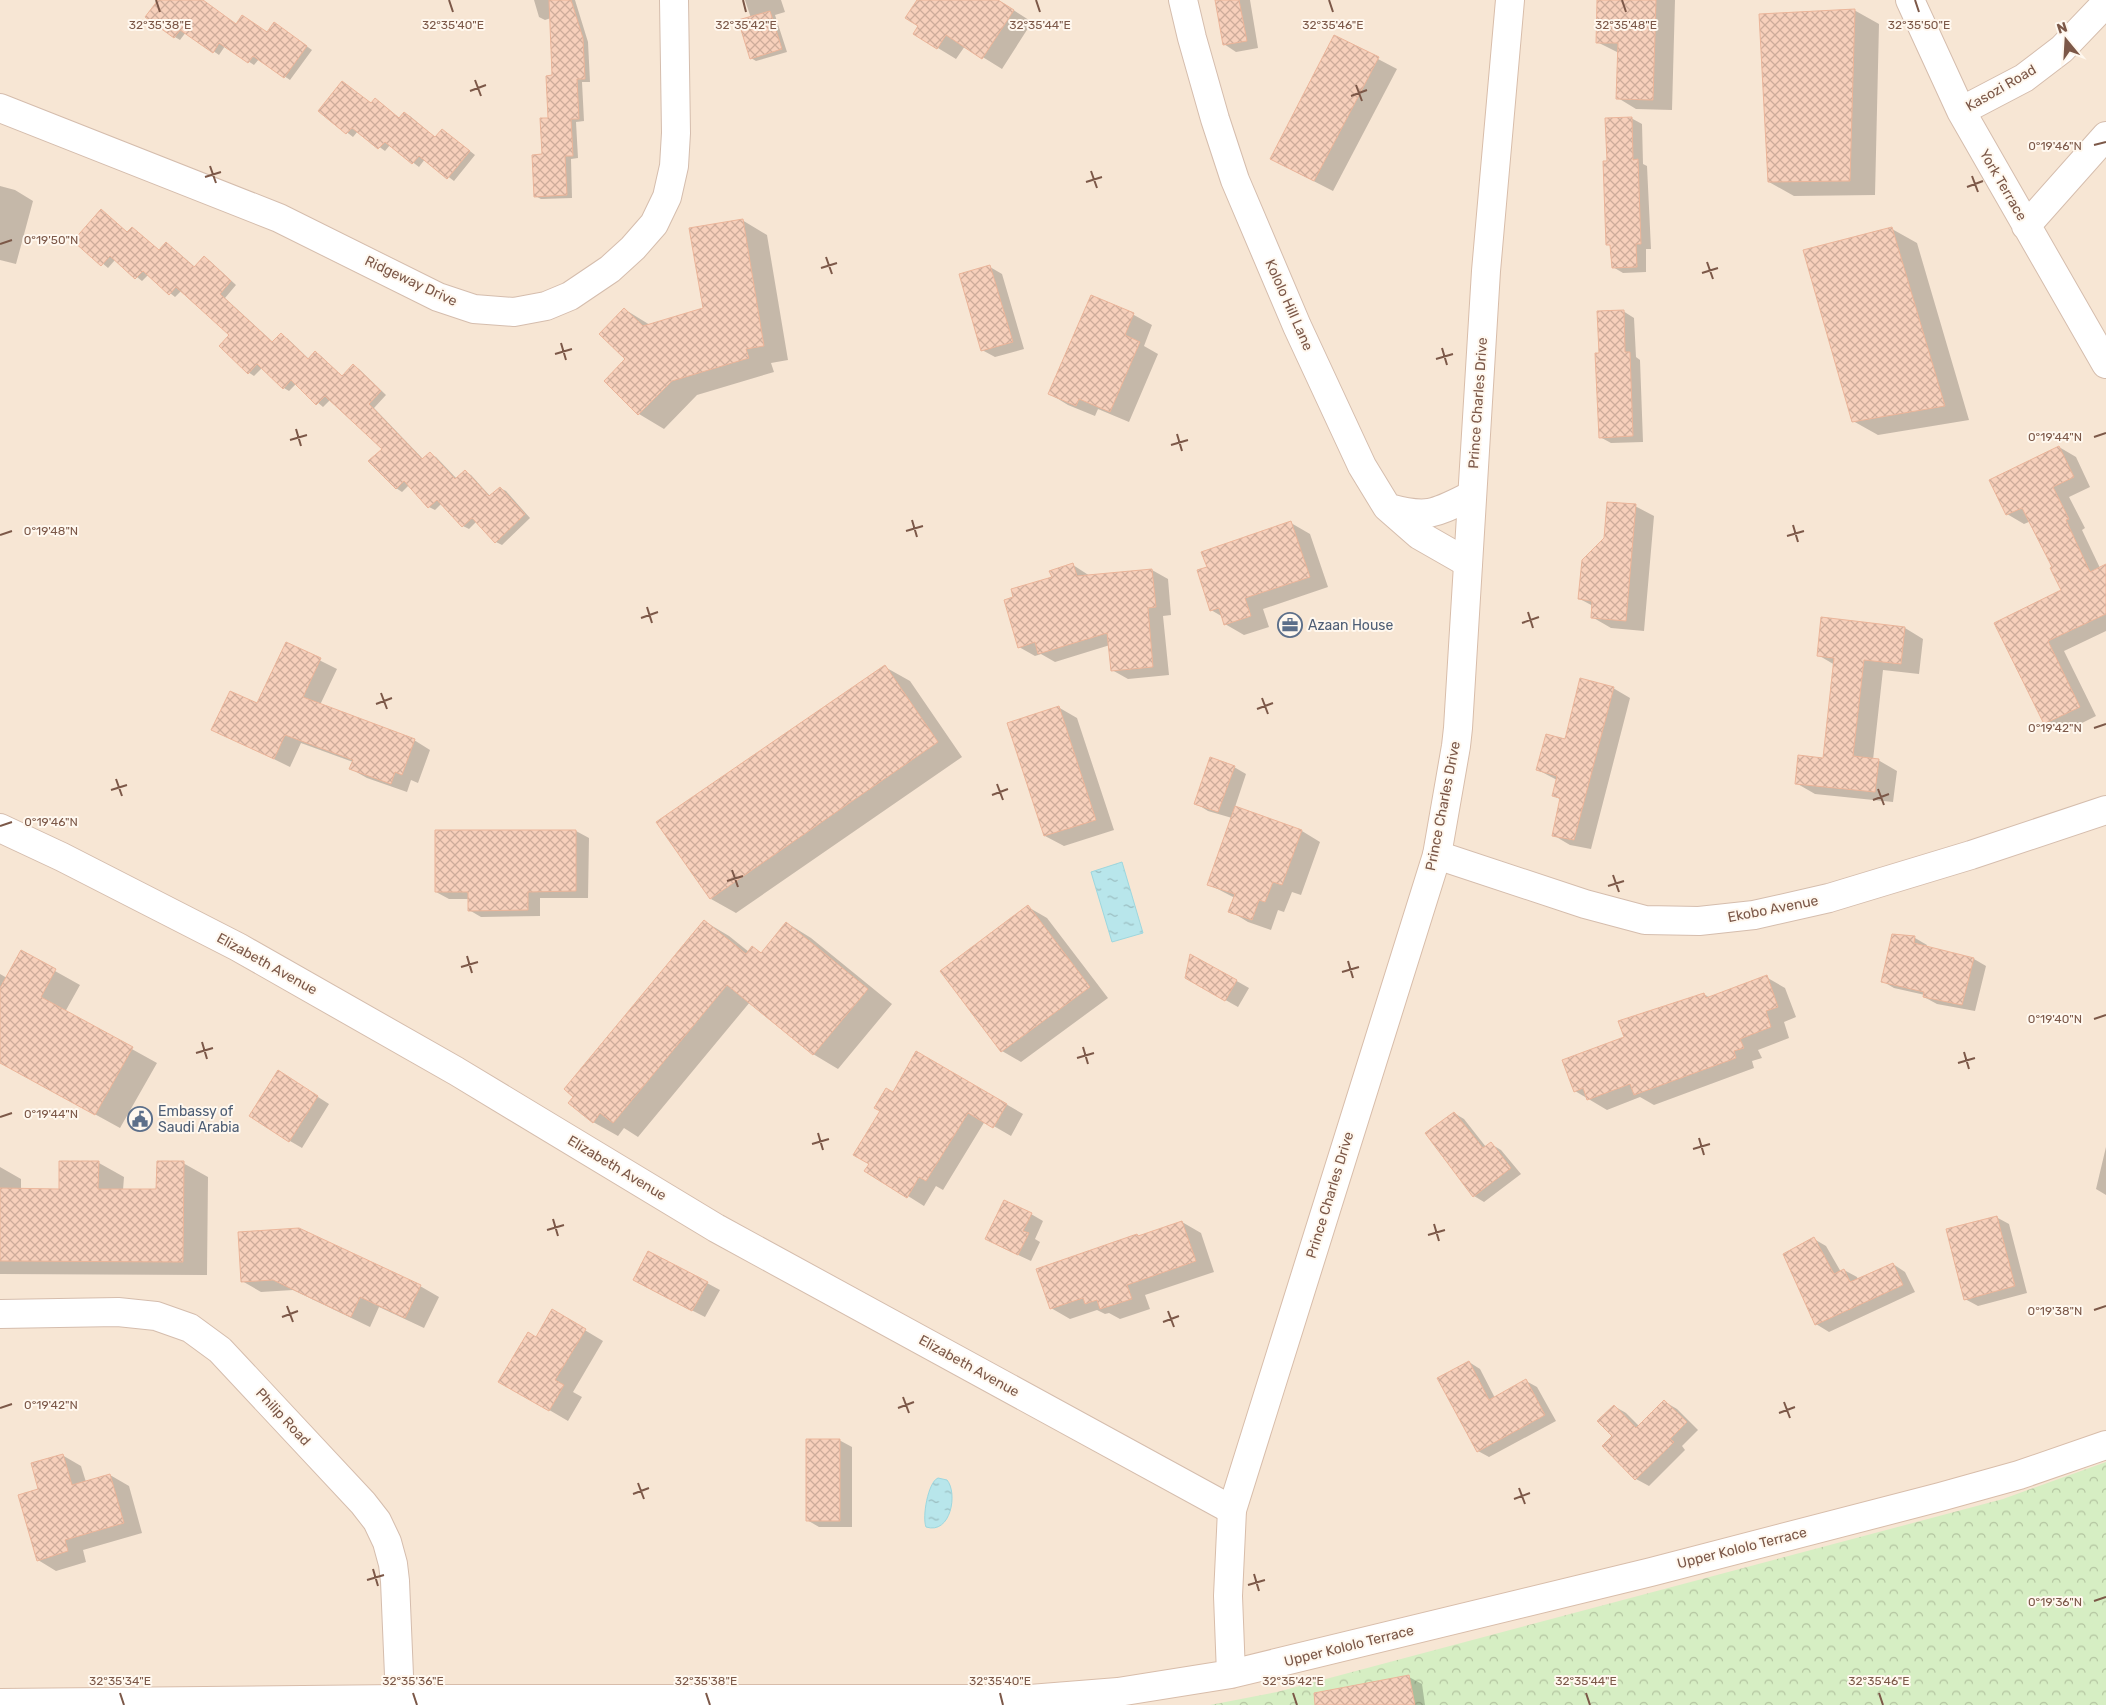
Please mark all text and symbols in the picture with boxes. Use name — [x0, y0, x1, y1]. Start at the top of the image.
north arrow — [2041, 15, 2091, 65]
text: 32°35'38"E — [129, 18, 191, 32]
text: 32°35'40"E — [422, 18, 484, 32]
text: 32°35'42"E — [715, 18, 777, 32]
text: 32°35'44"E — [1009, 18, 1071, 32]
text: 32°35'46"E — [1302, 18, 1364, 32]
text: 32°35'48"E — [1595, 18, 1657, 32]
text: 32°35'50"E — [1888, 18, 1950, 32]
text: N — [2055, 18, 2070, 38]
street label: Kasozi Road — [1963, 61, 2039, 115]
text: 0°19'46"N — [2028, 139, 2082, 153]
street label: York Terrace — [1976, 146, 2030, 224]
text: 0°19'50"N — [24, 233, 78, 247]
street label: Ridgeway Drive — [362, 252, 460, 310]
street label: Kololo Hill Lane — [1261, 257, 1317, 353]
street label: Prince Charles Drive — [1465, 337, 1491, 469]
text: 0°19'44"N — [2028, 430, 2082, 444]
text: 0°19'48"N — [24, 524, 78, 538]
office icon: Azaan House — [1277, 612, 1303, 638]
place label: Azaan House — [1308, 617, 1393, 634]
text: 0°19'42"N — [2028, 721, 2082, 735]
street label: Prince Charles Drive — [1422, 740, 1464, 872]
text: 0°19'46"N — [24, 815, 78, 829]
street label: Ekobo Avenue — [1726, 892, 1820, 926]
street label: Elizabeth Avenue — [214, 929, 320, 999]
text: 0°19'40"N — [2028, 1012, 2082, 1026]
place label: Embassy of Saudi Arabia — [158, 1103, 239, 1136]
public building icon: Embassy of Saudi Arabia — [127, 1106, 153, 1132]
text: 0°19'44"N — [24, 1107, 78, 1121]
street label: Prince Charles Drive — [1303, 1129, 1357, 1260]
street label: Elizabeth Avenue — [564, 1132, 670, 1204]
text: 0°19'38"N — [2028, 1304, 2082, 1318]
street label: Elizabeth Avenue — [916, 1331, 1022, 1401]
street label: Philip Road — [252, 1385, 314, 1449]
text: 0°19'42"N — [24, 1398, 78, 1412]
street label: Upper Kololo Terrace — [1675, 1524, 1809, 1572]
text: 0°19'36"N — [2028, 1595, 2082, 1609]
street label: Upper Kololo Terrace — [1282, 1622, 1416, 1670]
text: 32°35'34"E — [89, 1674, 151, 1688]
text: 32°35'36"E — [382, 1674, 444, 1688]
text: 32°35'38"E — [675, 1674, 737, 1688]
text: 32°35'40"E — [969, 1674, 1031, 1688]
text: 32°35'42"E — [1262, 1674, 1324, 1688]
text: 32°35'44"E — [1555, 1674, 1617, 1688]
text: 32°35'46"E — [1848, 1674, 1910, 1688]

